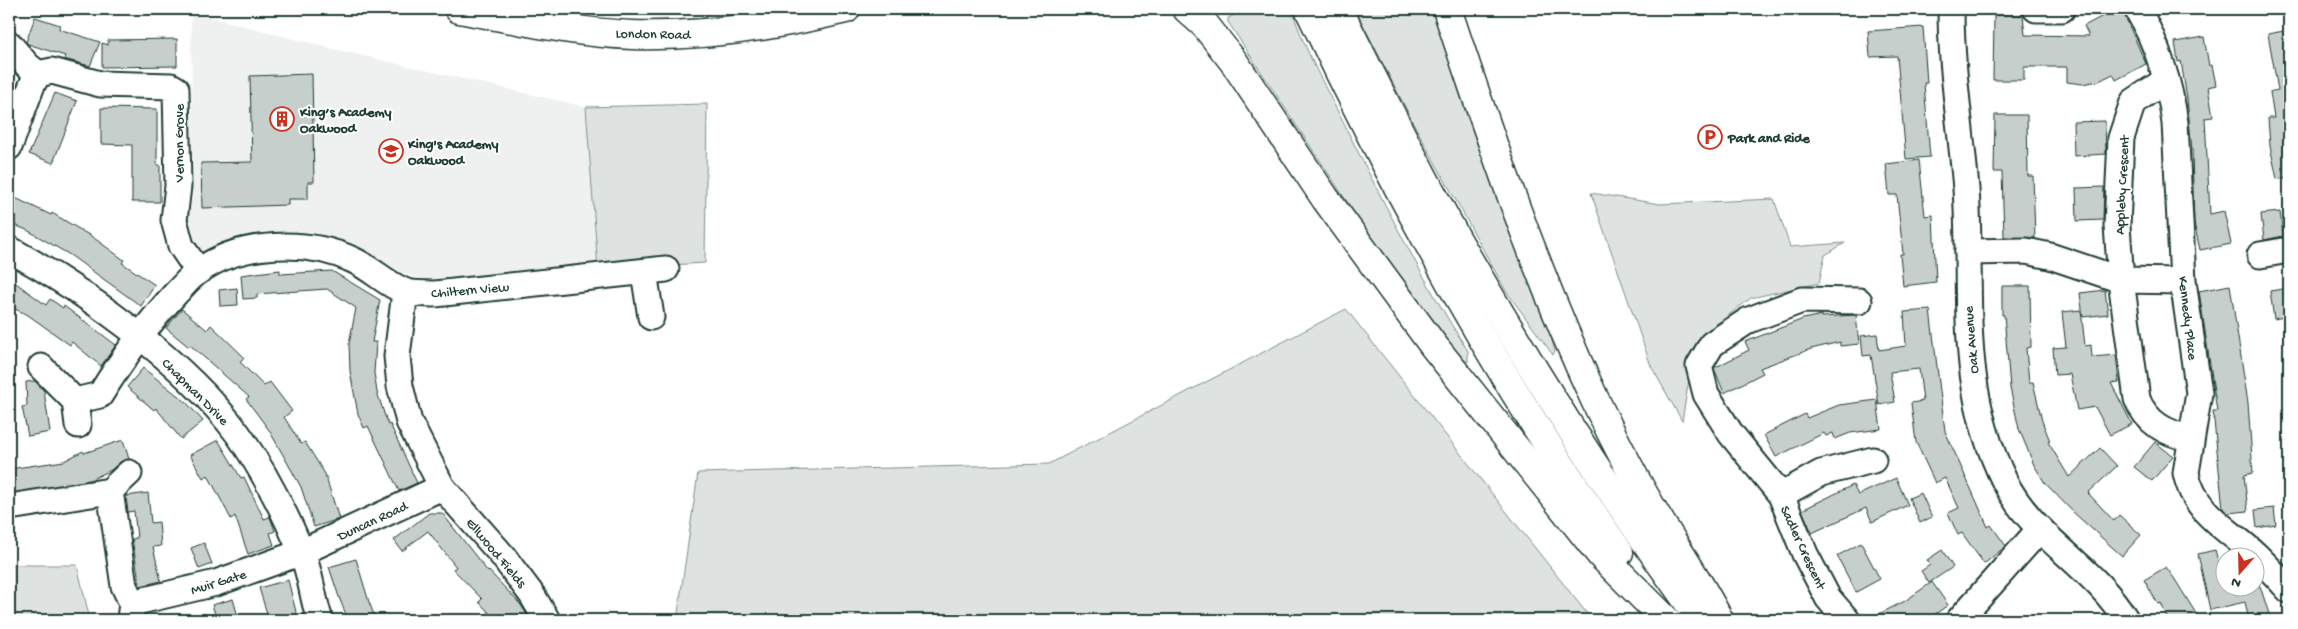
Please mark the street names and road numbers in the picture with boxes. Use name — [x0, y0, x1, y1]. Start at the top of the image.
street label: London Road — [615, 26, 692, 45]
street label: Vernon Grove — [172, 103, 189, 183]
street label: Appleby Crescent — [2112, 134, 2135, 235]
street label: Kennedy Place — [2173, 275, 2200, 362]
street label: Chiltern View — [431, 280, 510, 303]
street label: Oak Avenue — [1961, 304, 1984, 374]
street label: Chapman Drive — [157, 356, 232, 430]
street label: Duncan Road — [334, 498, 412, 546]
street label: Sadler Crescent — [1775, 504, 1829, 594]
street label: Ellwood Fields — [461, 515, 530, 593]
street label: Muir Gate — [189, 567, 249, 600]

